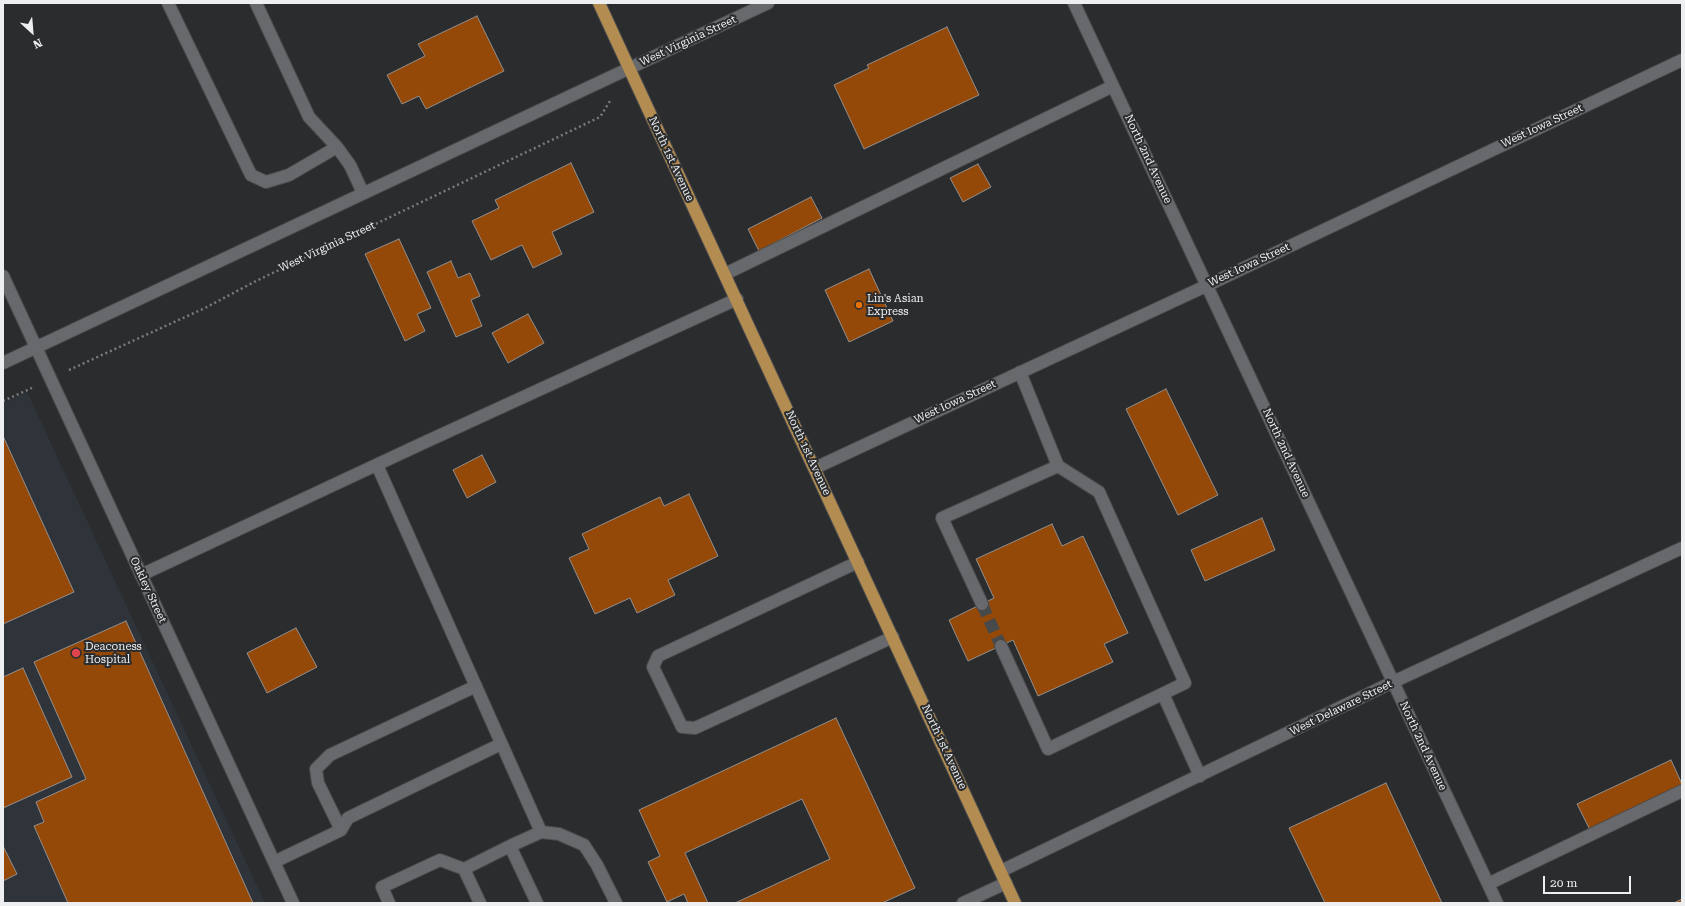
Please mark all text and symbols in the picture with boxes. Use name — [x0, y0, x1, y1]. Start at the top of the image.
north arrow — [12, 12, 52, 52]
street label: West Virginia Street — [638, 13, 738, 69]
text: N — [31, 36, 44, 51]
street label: West Iowa Street — [1499, 101, 1585, 151]
street label: North 2nd Avenue — [1122, 112, 1174, 206]
street label: North 1st Avenue — [646, 115, 696, 203]
street label: West Virginia Street — [277, 219, 377, 275]
street label: West Iowa Street — [1206, 240, 1292, 290]
place label: Lin's Asian Express — [867, 292, 924, 318]
marker: Lin's Asian Express — [854, 300, 864, 310]
street label: West Iowa Street — [912, 377, 998, 427]
street label: North 2nd Avenue — [1260, 406, 1312, 500]
street label: North 1st Avenue — [783, 409, 833, 497]
street label: Oakley Street — [127, 555, 169, 625]
place label: Deaconess Hospital — [85, 640, 142, 666]
marker: Deaconess Hospital — [70, 647, 82, 659]
street label: West Delaware Street — [1288, 677, 1394, 739]
street label: North 2nd Avenue — [1397, 699, 1449, 793]
street label: North 1st Avenue — [919, 703, 969, 791]
scale bar — [1545, 868, 1633, 894]
text: 20 m — [1550, 876, 1577, 890]

